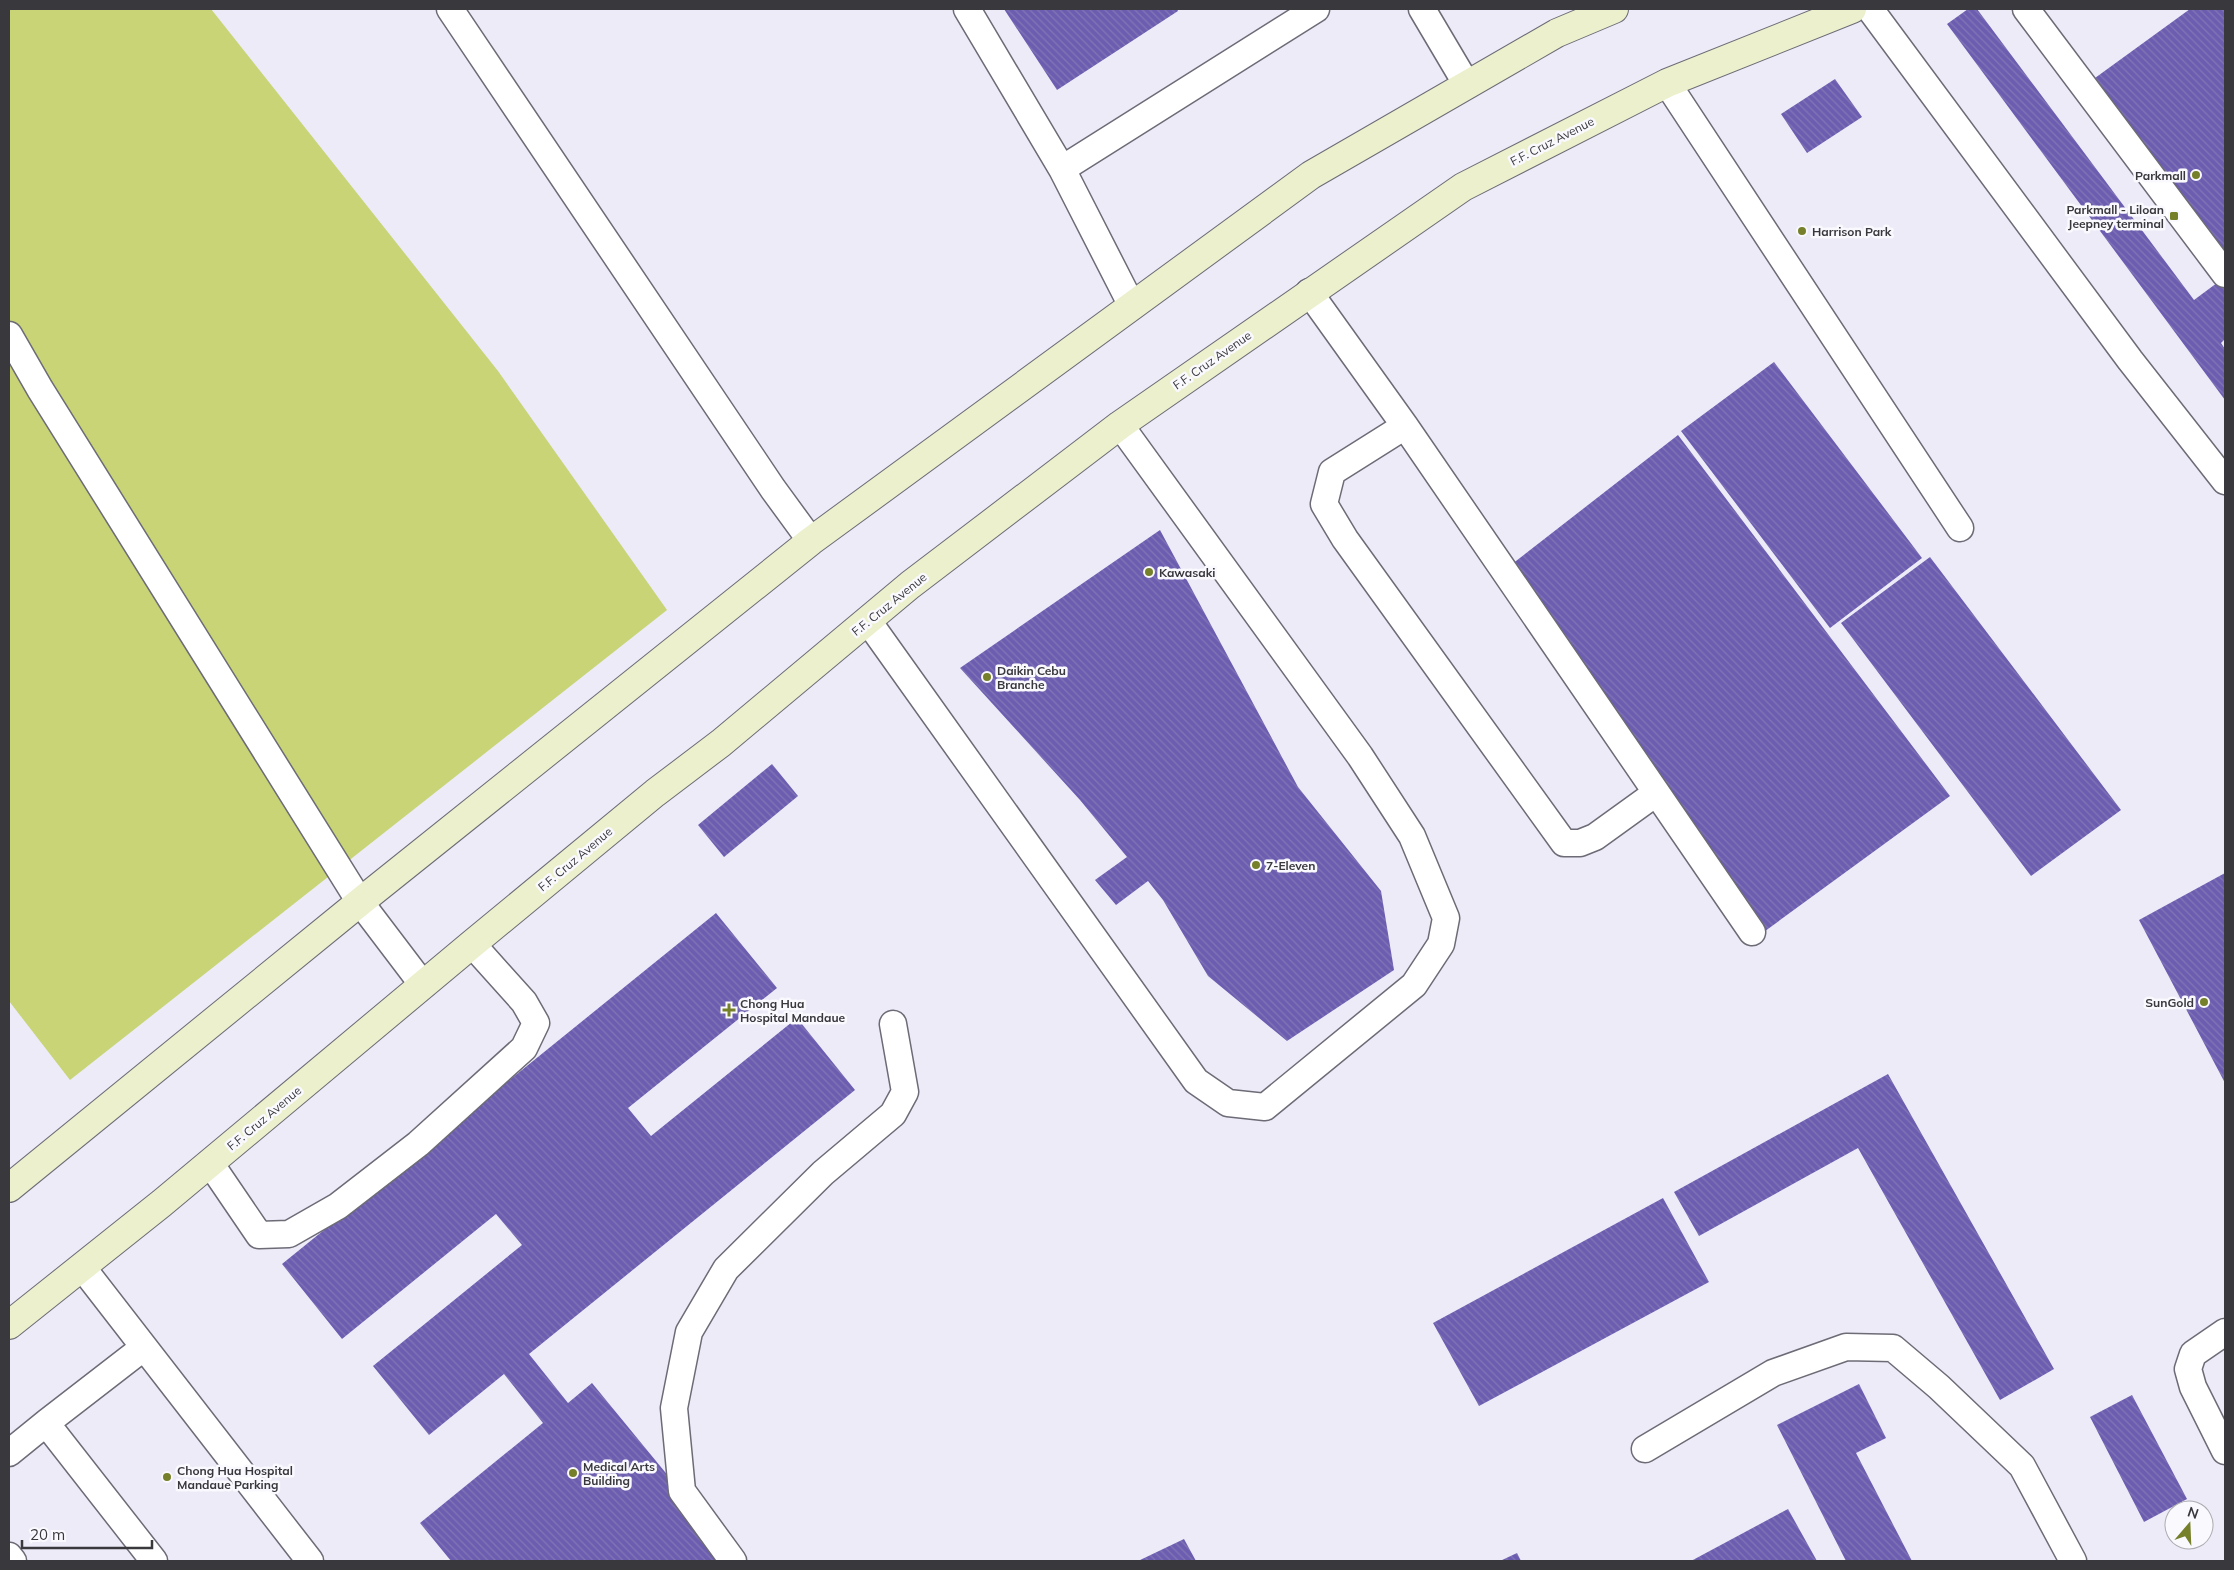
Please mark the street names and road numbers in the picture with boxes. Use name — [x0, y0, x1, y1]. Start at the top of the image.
street label: F.F. Cruz Avenue — [1508, 113, 1596, 169]
street label: F.F. Cruz Avenue — [1170, 327, 1254, 393]
street label: F.F. Cruz Avenue — [848, 569, 930, 639]
street label: F.F. Cruz Avenue — [535, 824, 615, 894]
street label: F.F. Cruz Avenue — [224, 1083, 304, 1153]

